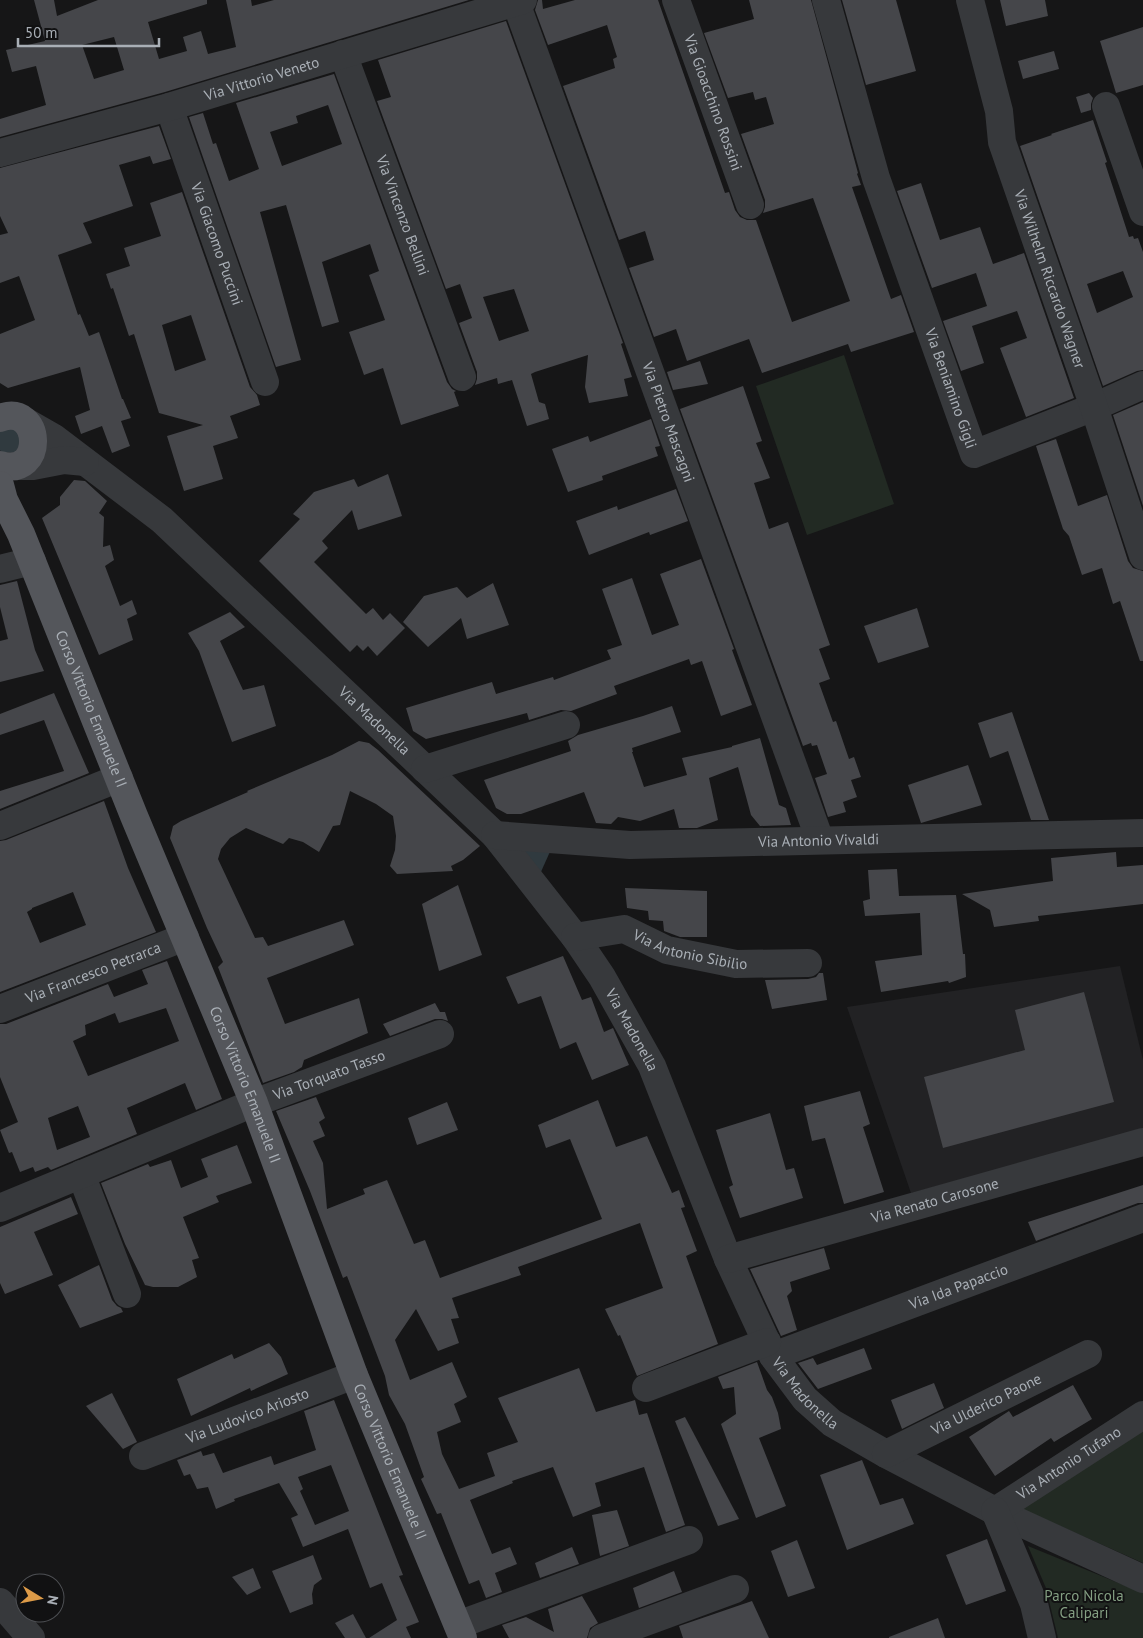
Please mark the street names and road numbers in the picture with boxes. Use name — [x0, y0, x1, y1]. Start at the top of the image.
street label: Via Gioacchino Rossini — [680, 31, 747, 173]
street label: Via Vittorio Veneto — [201, 52, 321, 105]
street label: Via Vincenzo Bellini — [372, 152, 434, 278]
street label: Via Giacomo Puccini — [187, 179, 247, 308]
street label: Via Wilhelm Riccardo Wagner — [1010, 186, 1090, 371]
street label: Via Beniamino Gigli — [921, 324, 981, 451]
street label: Via Pietro Mascagni — [638, 358, 699, 485]
street label: Corso Vittorio Emanuele II — [52, 628, 132, 790]
street label: Via Madonella — [334, 681, 414, 759]
street label: Via Antonio Vivaldi — [757, 829, 879, 851]
street label: Via Antonio Sibilio — [629, 924, 747, 973]
street label: Via Francesco Petrarca — [22, 937, 164, 1008]
street label: Via Madonella — [601, 984, 663, 1074]
street label: Corso Vittorio Emanuele II — [206, 1003, 285, 1165]
street label: Via Torquato Tasso — [269, 1045, 388, 1104]
street label: Via Renato Carosone — [868, 1173, 1001, 1227]
street label: Via Ida Papaccio — [905, 1259, 1010, 1314]
street label: Via Madonella — [767, 1352, 842, 1434]
street label: Via Ulderico Paone — [927, 1369, 1044, 1440]
street label: Corso Vittorio Emanuele II — [350, 1381, 431, 1542]
street label: Via Ludovico Ariosto — [182, 1383, 312, 1448]
street label: Via Antonio Tufano — [1012, 1422, 1124, 1504]

